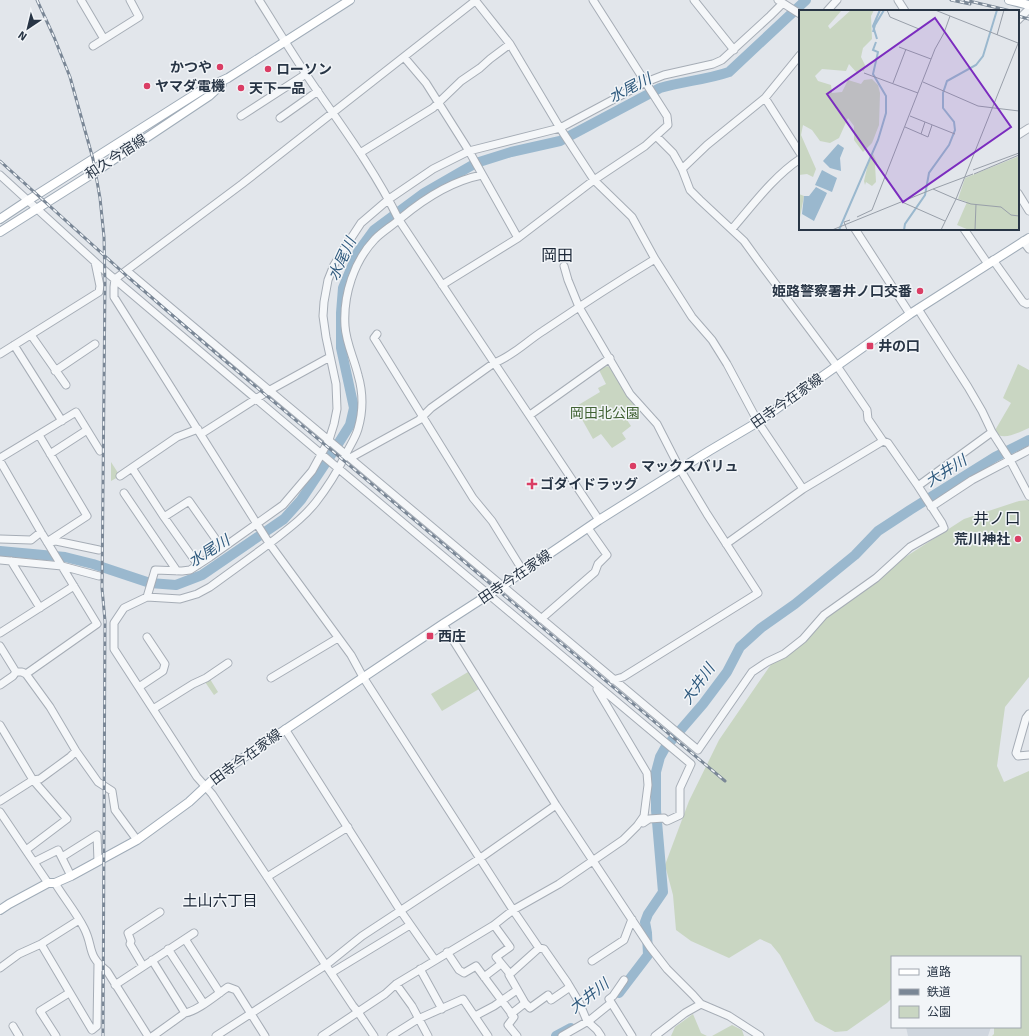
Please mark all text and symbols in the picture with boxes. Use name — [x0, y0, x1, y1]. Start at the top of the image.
north arrow — [8, 8, 48, 48]
inset map — [799, 10, 1019, 230]
text: N — [16, 28, 29, 43]
place label: かつや — [170, 59, 212, 76]
place label: ローソン — [276, 61, 332, 78]
marker: かつや — [215, 62, 225, 72]
marker: ローソン — [263, 64, 273, 74]
water label: 水尾川 — [606, 69, 656, 106]
place label: ヤマダ電機 — [155, 78, 225, 95]
place label: 天下一品 — [249, 80, 305, 97]
marker: ヤマダ電機 — [142, 81, 152, 91]
marker: 天下一品 — [236, 83, 246, 93]
street label: 和久今宿線 — [82, 131, 150, 183]
water label: 水尾川 — [324, 233, 361, 283]
district label: 岡田 — [541, 246, 573, 266]
place label: 姫路警察署井ノ口交番 — [772, 283, 912, 300]
marker: 姫路警察署井ノ口交番 — [915, 286, 925, 296]
place label: 井の口 — [878, 338, 920, 355]
marker: 井の口 — [865, 341, 875, 351]
street label: 田寺今在家線 — [748, 370, 826, 432]
park label: 岡田北公園 — [570, 405, 640, 422]
water label: 大井川 — [922, 450, 972, 491]
place label: マックスバリュ — [641, 458, 739, 475]
marker: マックスバリュ — [628, 461, 638, 471]
place label: ゴダイドラッグ — [540, 476, 638, 493]
marker: ゴダイドラッグ — [527, 479, 537, 489]
district label: 井ノ口 — [973, 509, 1021, 529]
water label: 水尾川 — [185, 530, 235, 571]
place label: 荒川神社 — [954, 531, 1010, 548]
marker: 荒川神社 — [1013, 534, 1023, 544]
street label: 田寺今在家線 — [475, 546, 555, 608]
place label: 西庄 — [438, 628, 466, 645]
marker: 西庄 — [425, 631, 435, 641]
water label: 大井川 — [678, 659, 719, 708]
street label: 田寺今在家線 — [207, 725, 285, 789]
district label: 土山六丁目 — [182, 892, 258, 910]
legend — [891, 956, 1021, 1028]
text: 道路 — [927, 965, 951, 980]
water label: 大井川 — [566, 974, 614, 1017]
text: 鉄道 — [927, 985, 951, 1000]
text: 公園 — [927, 1005, 951, 1020]

